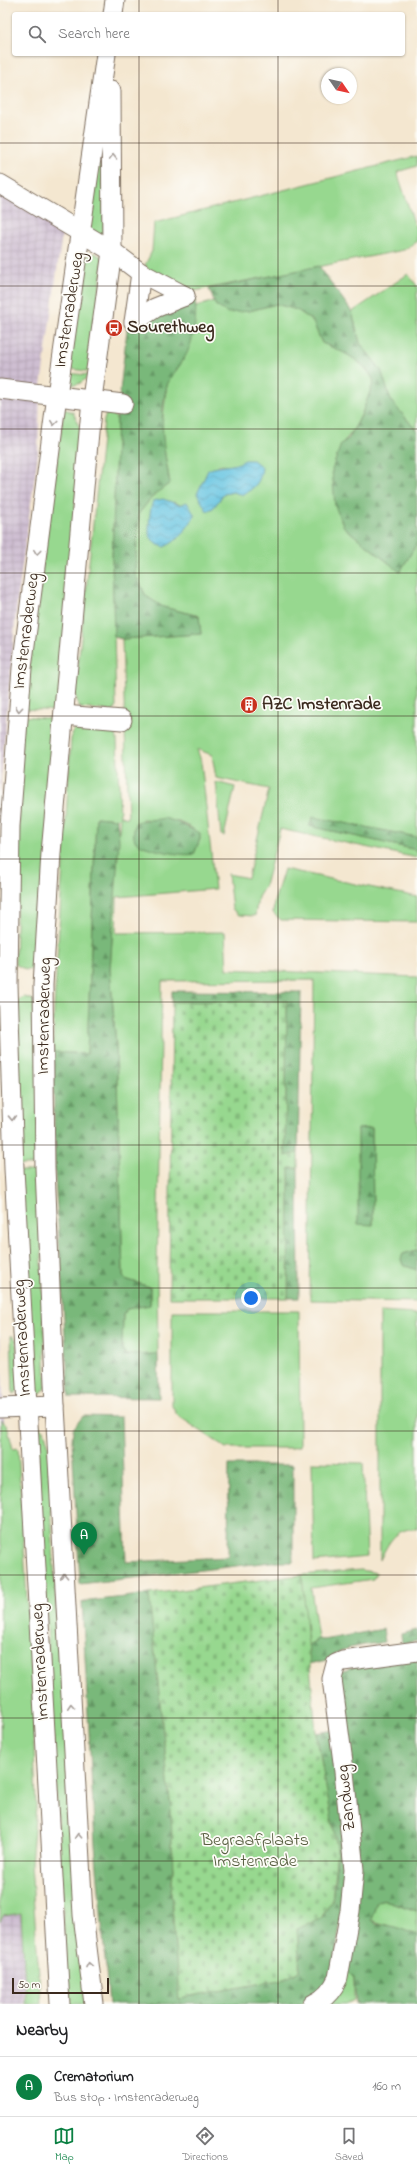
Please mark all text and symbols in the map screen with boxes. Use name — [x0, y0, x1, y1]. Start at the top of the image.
search box — [12, 12, 405, 56]
icon: search — [26, 23, 48, 45]
text: Search here — [58, 23, 130, 45]
north arrow — [321, 68, 357, 104]
one-way arrow — [109, 154, 117, 160]
street label: Imstenraderweg — [48, 250, 93, 370]
place label: Sourethweg — [127, 315, 214, 342]
bus stop icon: Sourethweg — [104, 318, 124, 338]
one-way arrow — [49, 420, 58, 426]
one-way arrow — [33, 549, 42, 555]
street label: Imstenraderweg — [7, 571, 48, 691]
place label: AZC Imstenrade — [262, 692, 382, 718]
building icon: AZC Imstenrade — [239, 695, 259, 715]
one-way arrow — [14, 706, 23, 712]
street label: Imstenraderweg — [31, 957, 60, 1075]
one-way arrow — [8, 1115, 17, 1121]
street label: Imstenraderweg — [7, 1279, 40, 1397]
your location — [241, 1288, 261, 1308]
pin: A — [71, 1522, 97, 1555]
one-way arrow — [60, 1573, 69, 1579]
street label: Imstenraderweg — [25, 1603, 58, 1721]
one-way arrow — [66, 1703, 75, 1709]
street label: Zandweg — [331, 1763, 364, 1833]
park label: Begraafplaats Imstenrade — [200, 1828, 309, 1875]
one-way arrow — [74, 1833, 83, 1839]
one-way arrow — [86, 1962, 94, 1968]
scale bar — [12, 1976, 109, 1995]
text: 50 m — [18, 1977, 40, 1993]
text: Nearby — [16, 2018, 68, 2043]
text: Crematorium — [54, 2066, 134, 2088]
text: A — [25, 2077, 33, 2096]
text: 160 m — [372, 2077, 401, 2096]
text: Bus stop · Imstenraderweg — [54, 2088, 199, 2107]
tab: Map — [53, 2125, 75, 2165]
tab: Directions — [182, 2125, 228, 2165]
tab: Saved — [335, 2125, 364, 2165]

